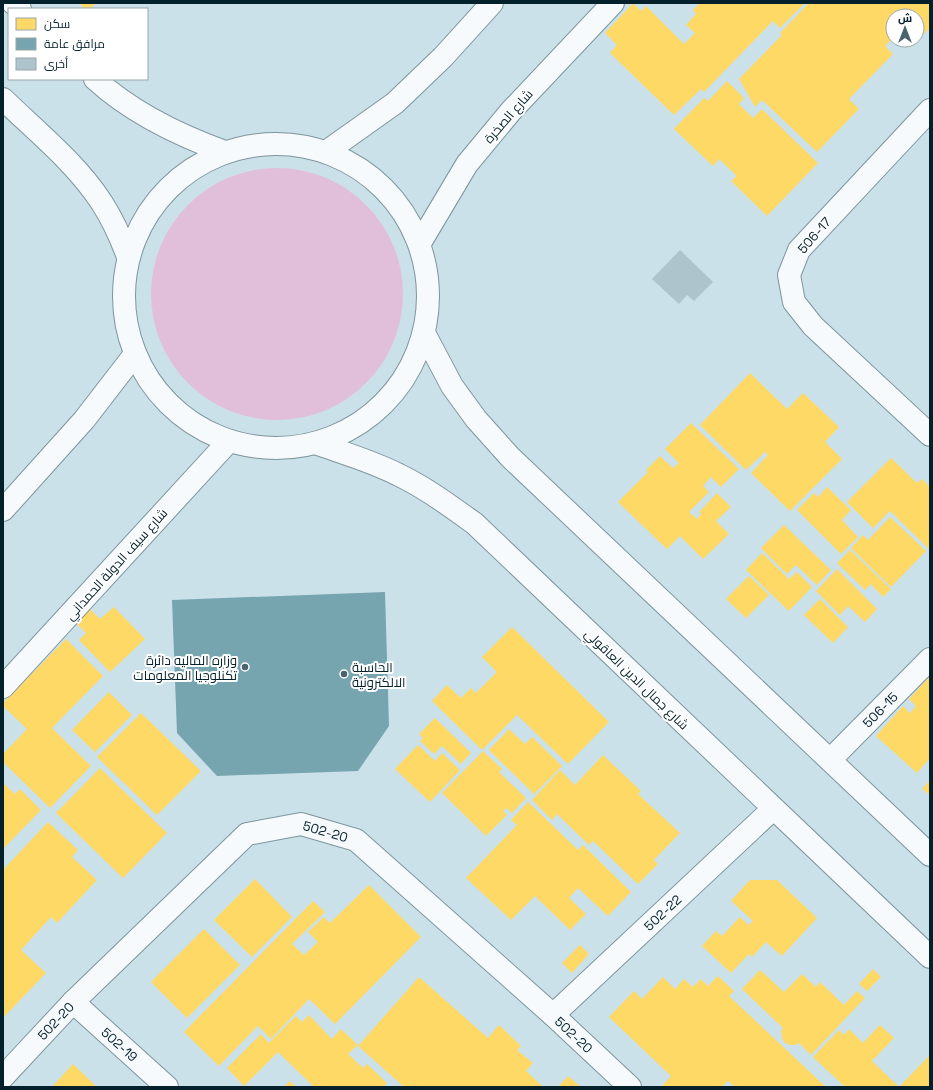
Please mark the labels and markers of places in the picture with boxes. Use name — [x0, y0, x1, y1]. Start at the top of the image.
place label: وزاره الماليه دائرة تكنلوجيا المعلومات — [133, 652, 238, 684]
place label: الحاسبة الالكترونية — [352, 659, 406, 691]
marker: وزاره الماليه دائرة تكنلوجيا المعلومات — [240, 662, 250, 672]
marker: الحاسبة الالكترونية — [339, 669, 349, 679]

